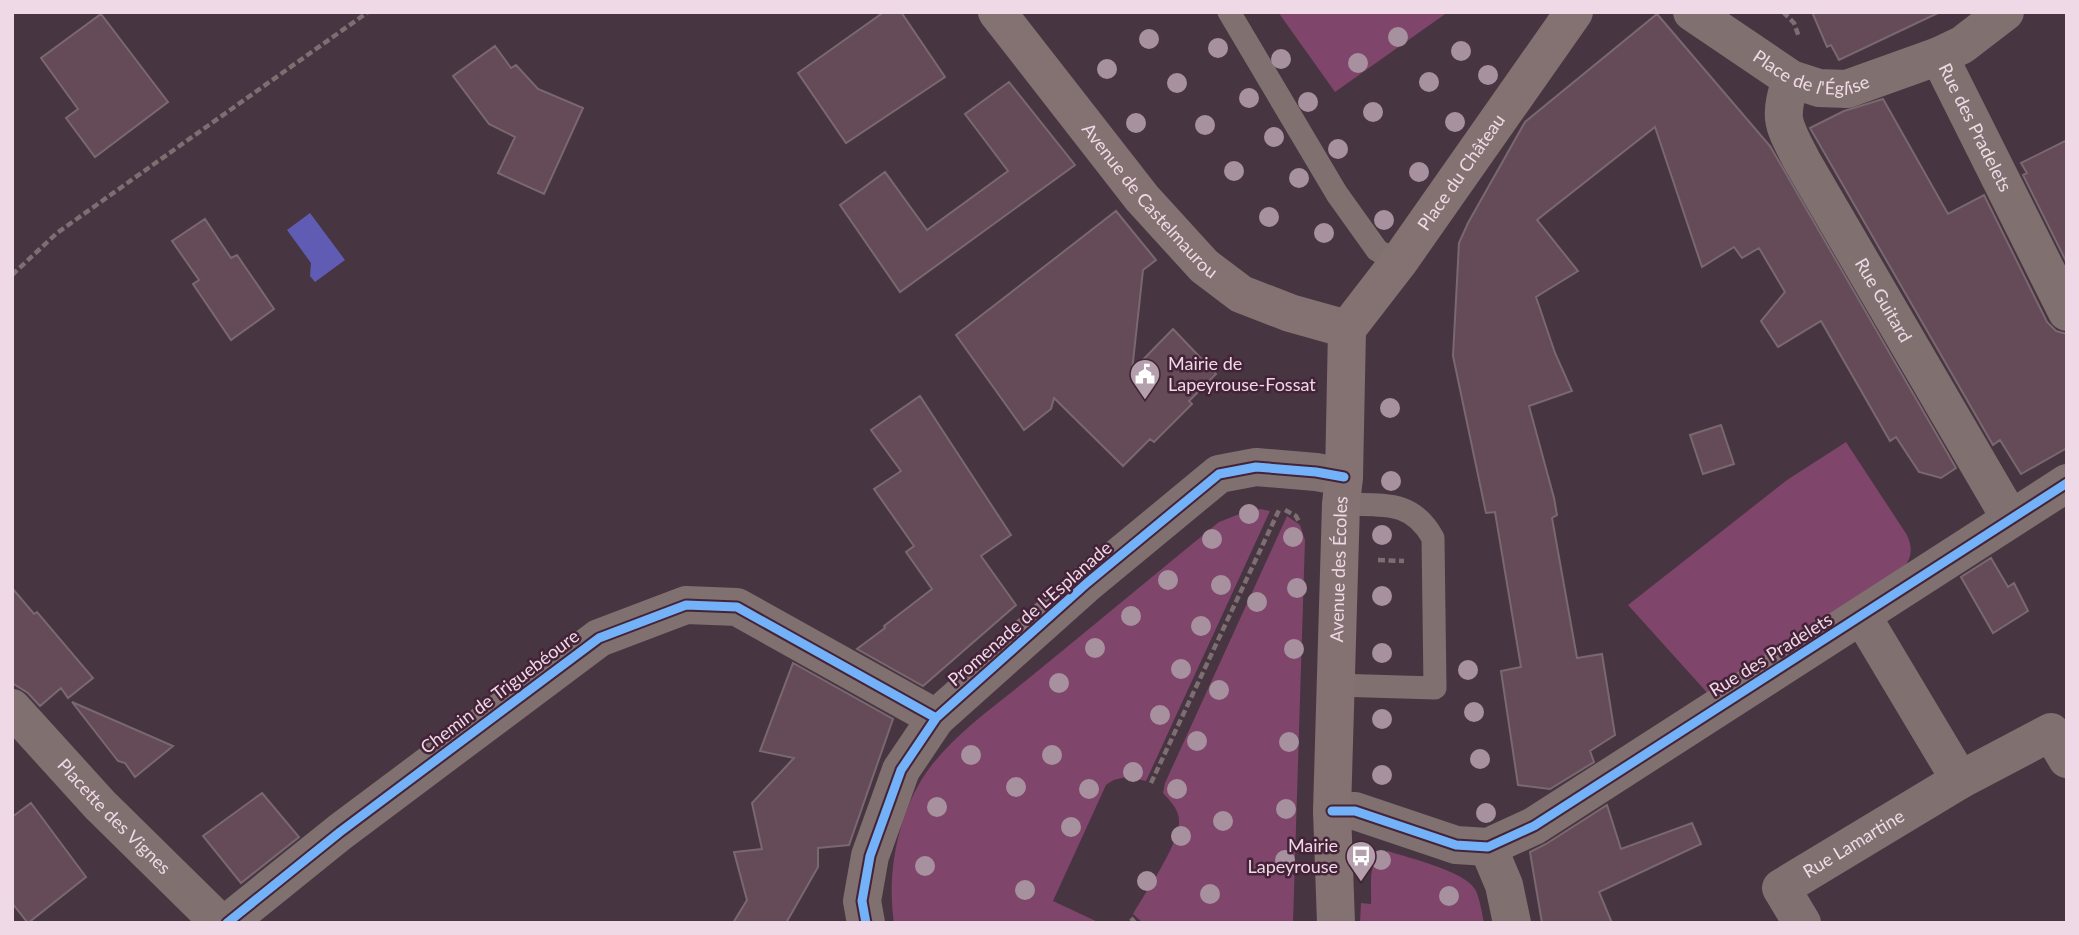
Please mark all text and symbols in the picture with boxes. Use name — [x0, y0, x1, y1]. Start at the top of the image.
street label: Place de l'Église — [1749, 45, 1872, 99]
street label: Rue des Pradelets — [1934, 59, 2017, 195]
street label: Place du Château — [1412, 109, 1509, 234]
street label: Avenue de Castelmaurou — [1078, 118, 1222, 282]
street label: Rue Guitard — [1851, 254, 1917, 346]
place label: Mairie de Lapeyrouse-Fossat — [1168, 352, 1316, 395]
public building icon: Mairie de Lapeyrouse-Fossat — [1128, 357, 1162, 401]
street label: Avenue des Écoles — [1325, 494, 1352, 643]
street label: Promenade de L'Esplanade — [943, 536, 1116, 690]
street label: Rue des Pradelets — [1705, 607, 1836, 701]
street label: Chemin de Triguebéoure — [416, 624, 583, 758]
street label: Placette des Vignes — [53, 754, 176, 879]
street label: Rue Lamartine — [1799, 804, 1908, 882]
place label: Mairie Lapeyrouse — [1247, 834, 1338, 877]
bus stop icon: Mairie Lapeyrouse — [1344, 839, 1378, 883]

